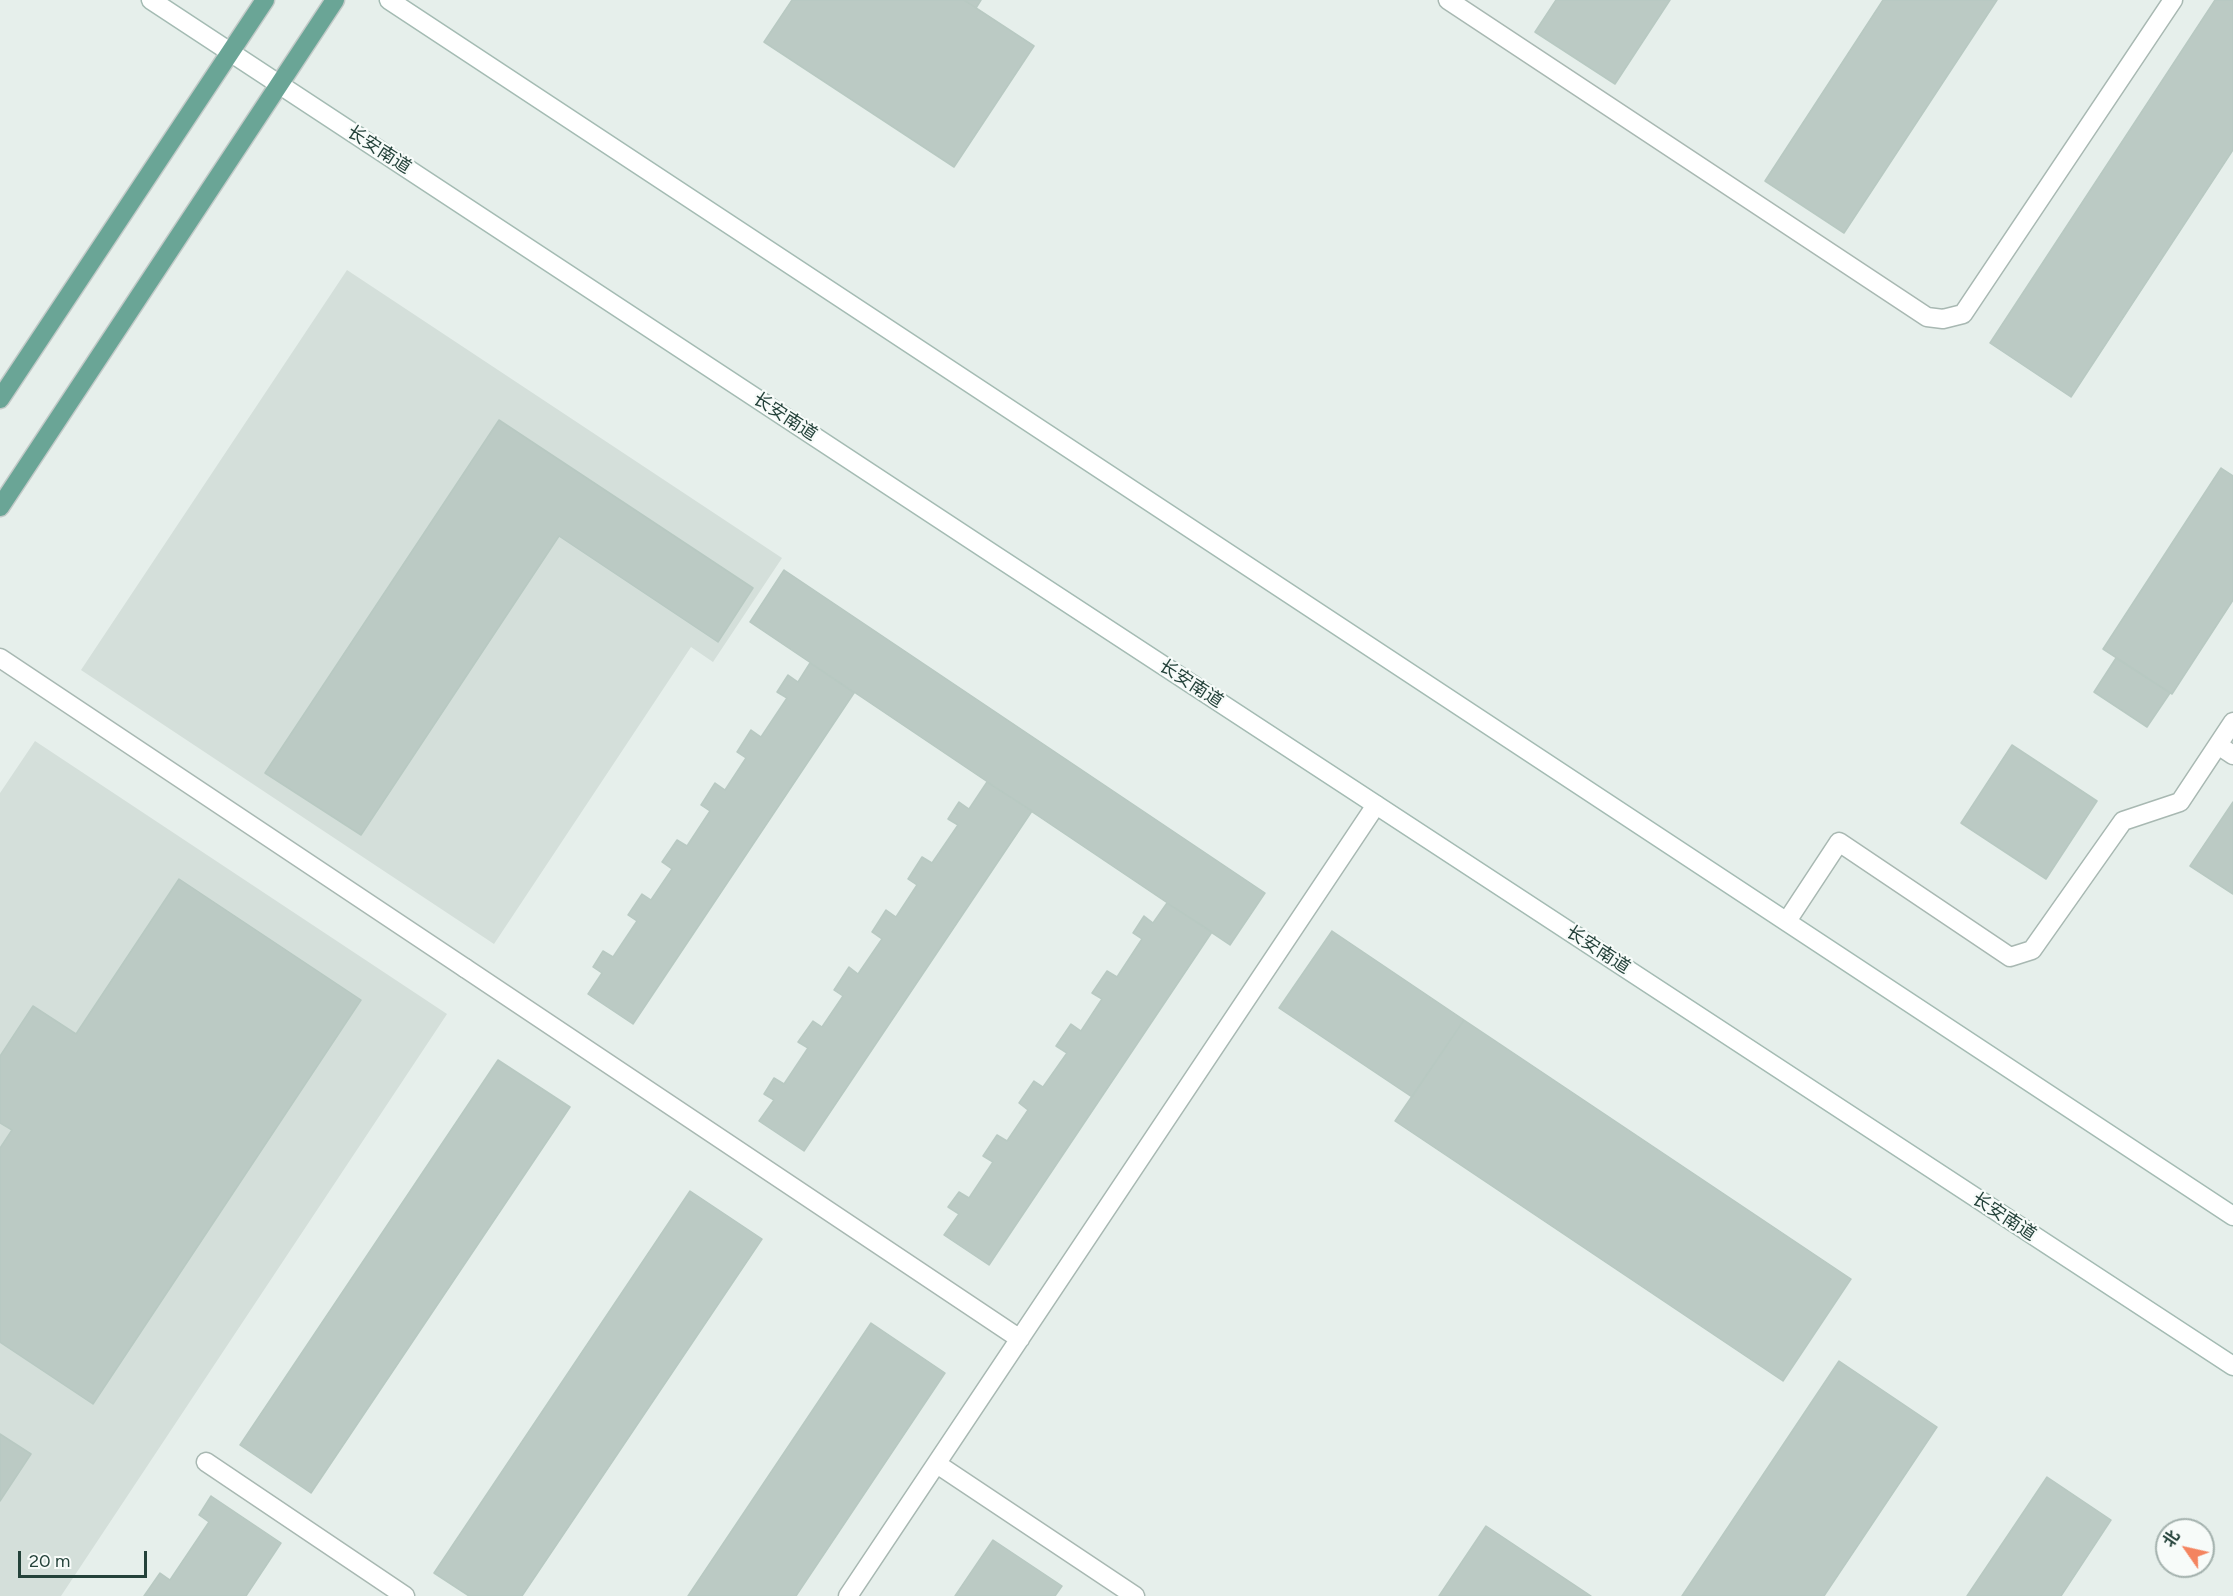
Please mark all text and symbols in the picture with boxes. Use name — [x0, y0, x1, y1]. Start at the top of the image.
street label: 长安南道 — [343, 121, 415, 179]
street label: 长安南道 — [749, 388, 821, 446]
street label: 长安南道 — [1155, 655, 1227, 713]
street label: 长安南道 — [1562, 921, 1634, 979]
street label: 长安南道 — [1968, 1188, 2040, 1246]
north arrow — [2155, 1518, 2215, 1578]
text: 北 — [2159, 1527, 2184, 1551]
scale bar — [21, 1539, 150, 1577]
text: 20 m — [29, 1550, 70, 1572]

